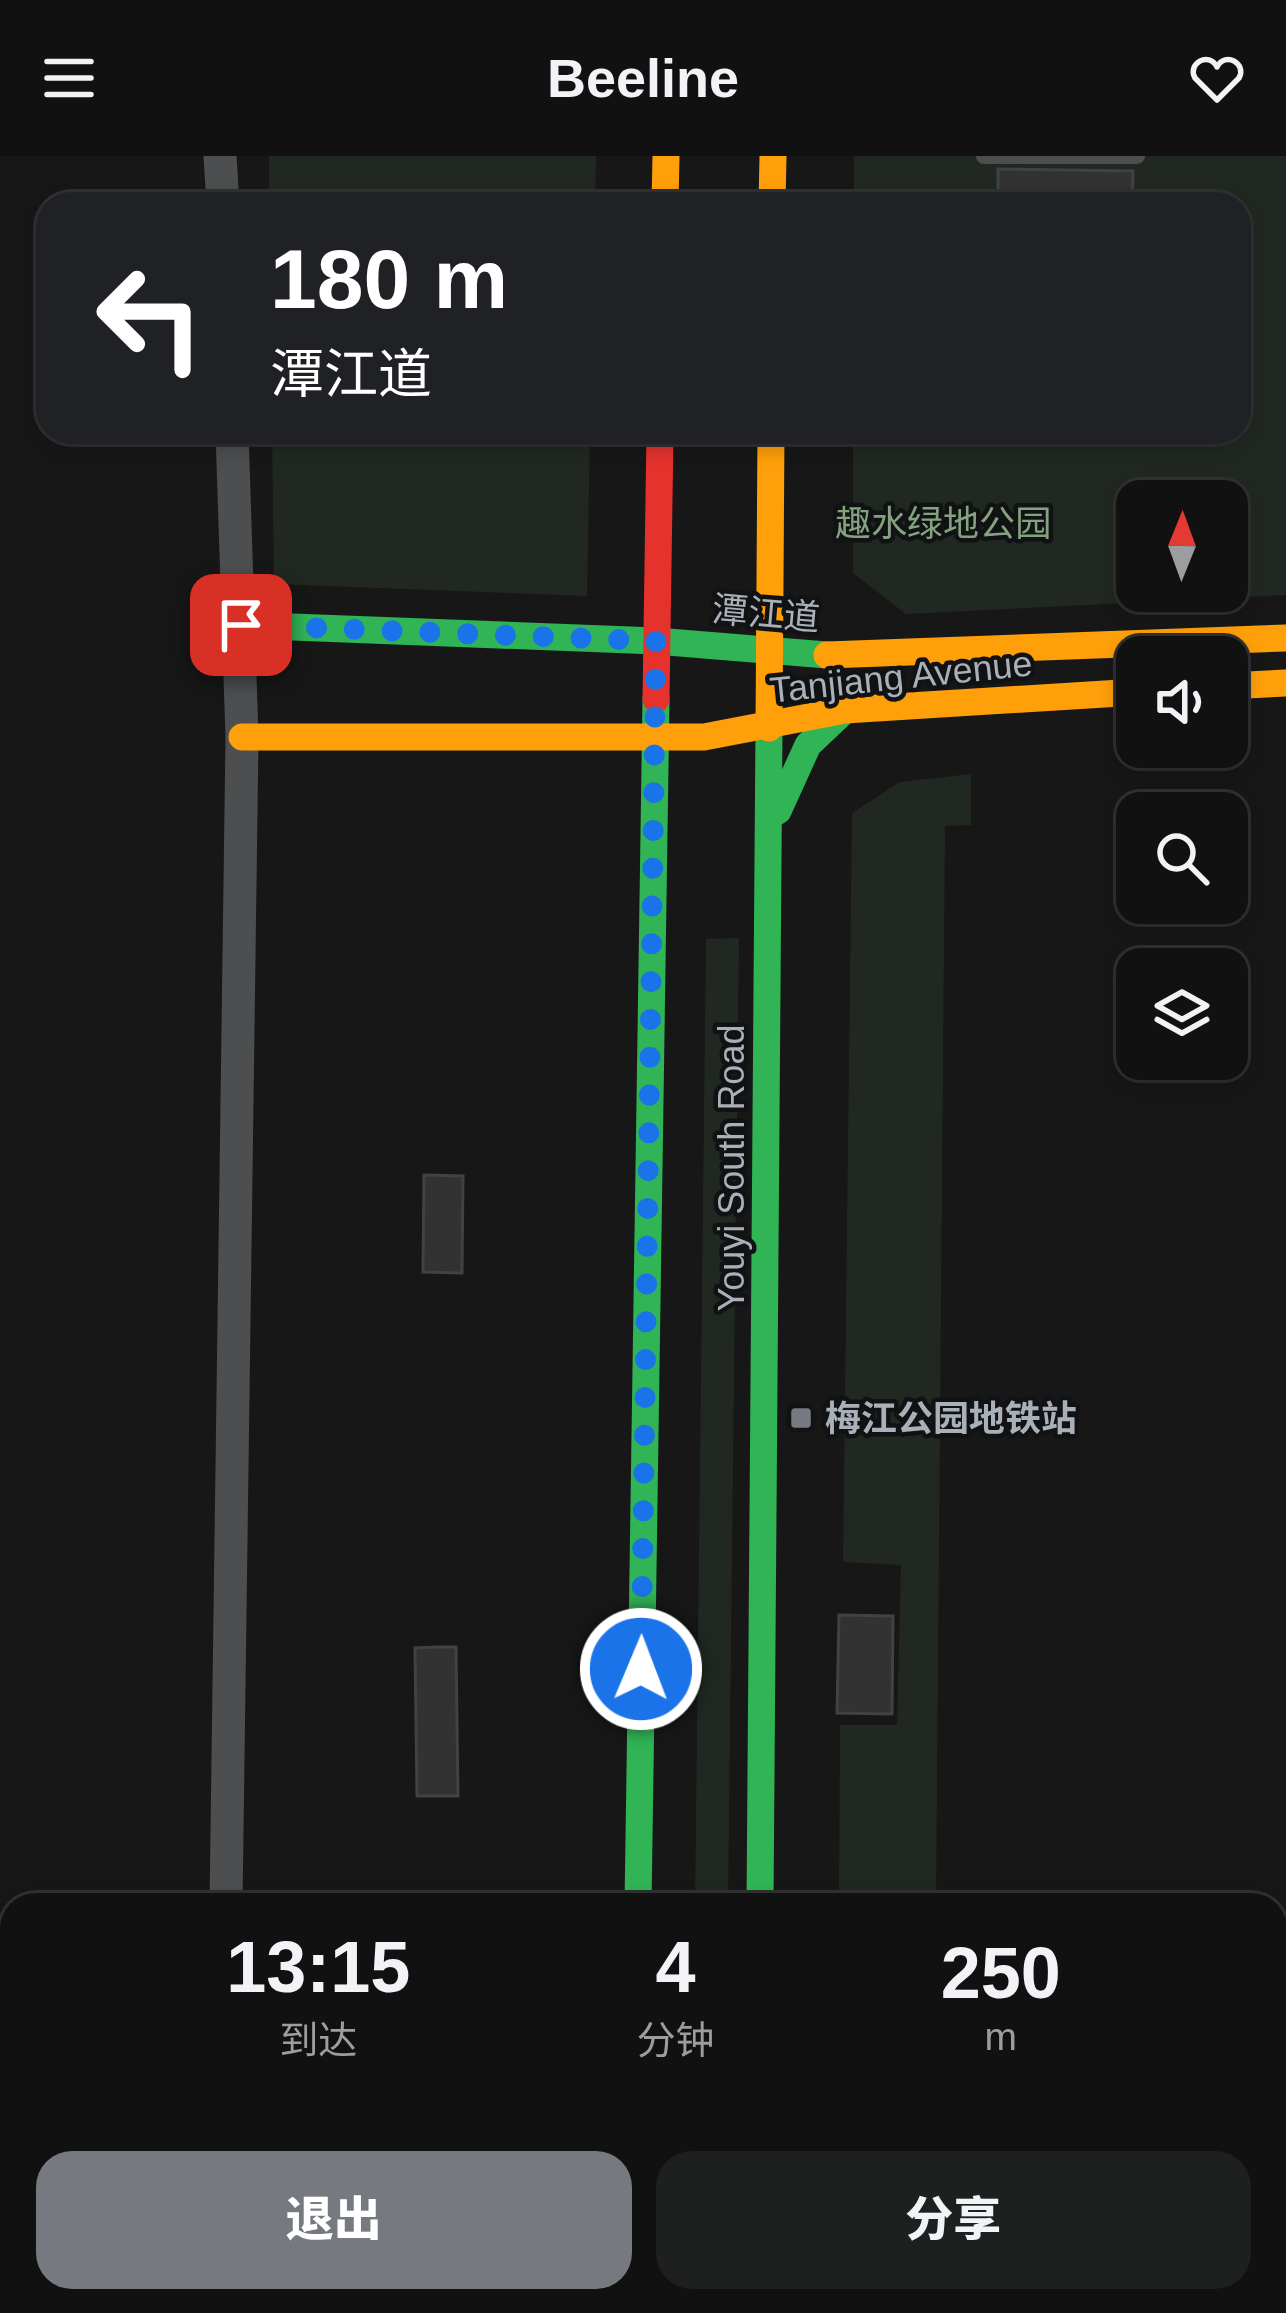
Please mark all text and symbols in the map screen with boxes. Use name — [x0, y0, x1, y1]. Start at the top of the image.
icon: menu — [36, 45, 102, 111]
icon: heart — [1184, 45, 1250, 111]
text: Beeline — [547, 48, 739, 108]
text: 180 m — [270, 232, 508, 326]
icon: left — [72, 240, 228, 396]
text: 潭江道 — [270, 344, 432, 404]
north arrow — [1116, 480, 1248, 612]
map controls — [1116, 480, 1248, 1080]
park label: 趣水绿地公园 — [835, 503, 1051, 544]
pin — [190, 574, 292, 676]
street label: 潭江道 — [710, 588, 822, 639]
icon: arrive — [208, 592, 274, 658]
button: sound — [1116, 636, 1248, 768]
street label: Tanjiang Avenue — [768, 642, 1034, 711]
button: search — [1116, 792, 1248, 924]
button: layers — [1116, 948, 1248, 1080]
street label: Youyi South Road — [711, 1025, 752, 1311]
place label: 梅江公园地铁站 — [825, 1398, 1077, 1439]
marker: 梅江公园地铁站 — [788, 1405, 814, 1431]
position arrow — [578, 1606, 704, 1732]
text: 13:15 — [226, 1927, 410, 2007]
text: 4 — [655, 1927, 696, 2007]
text: 250 — [941, 1933, 1061, 2013]
text: m — [985, 2015, 1017, 2058]
text: 到达 — [279, 2019, 357, 2062]
text: 分钟 — [637, 2019, 715, 2062]
button: 退出 — [36, 2151, 632, 2289]
button: 分享 — [656, 2151, 1251, 2289]

